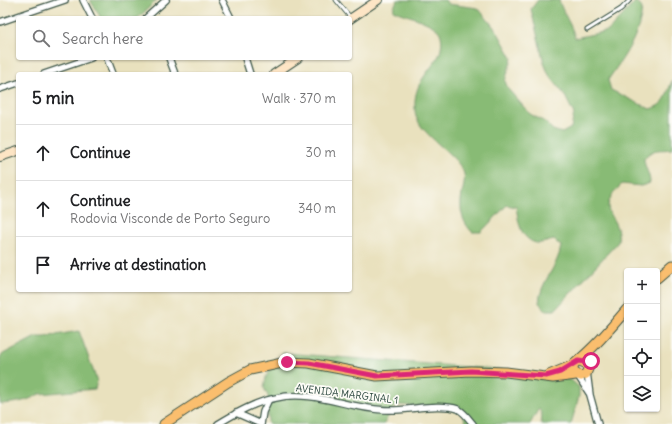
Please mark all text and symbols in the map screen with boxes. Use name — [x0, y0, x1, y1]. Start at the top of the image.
search box — [16, 16, 352, 60]
icon: search — [30, 27, 52, 49]
text: Search here — [62, 29, 143, 48]
text: 5 min — [32, 87, 74, 109]
text: Walk · 370 m — [262, 90, 336, 107]
icon: ahead — [32, 142, 54, 164]
text: Continue — [70, 143, 131, 162]
text: 30 m — [306, 144, 336, 161]
text: Continue — [70, 191, 131, 210]
icon: ahead — [32, 198, 54, 220]
text: 340 m — [298, 200, 336, 217]
text: Rodovia Visconde de Porto Seguro — [70, 210, 270, 227]
icon: arrive — [32, 254, 54, 276]
text: Arrive at destination — [70, 255, 206, 274]
map controls — [624, 268, 660, 412]
button: + — [624, 268, 660, 304]
button: − — [624, 304, 660, 340]
button: locate — [624, 340, 660, 376]
route start — [582, 352, 600, 370]
route end — [278, 353, 296, 371]
button: layers — [624, 376, 660, 412]
street label: AVENIDA MARGINAL 1 — [295, 381, 399, 407]

